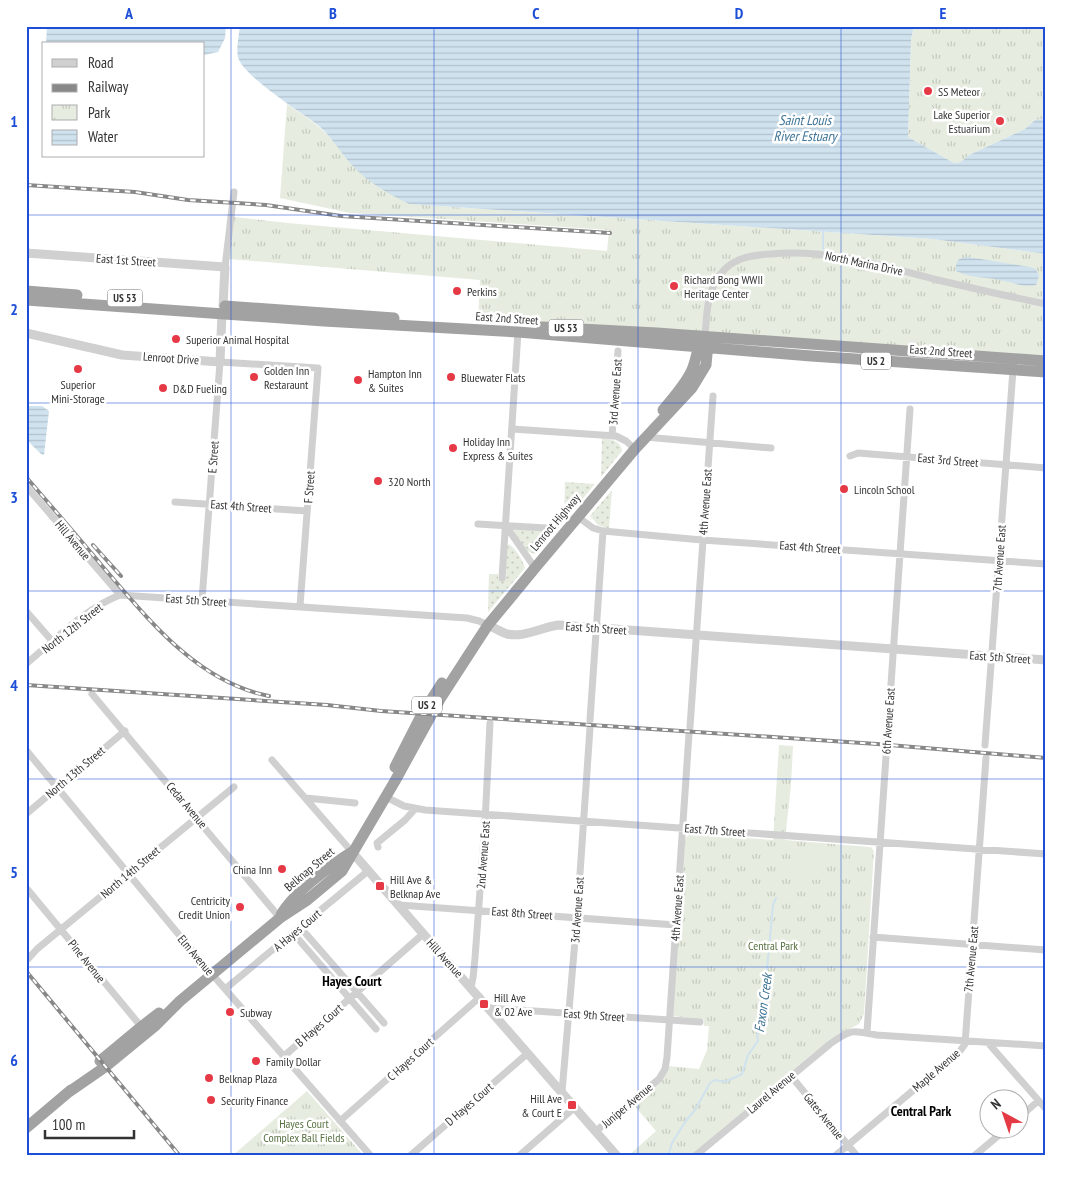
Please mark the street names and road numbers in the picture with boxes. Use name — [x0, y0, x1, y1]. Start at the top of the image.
street label: North Marina Drive — [824, 247, 904, 279]
street label: East 1st Street — [96, 250, 157, 270]
road number: US 53 — [108, 290, 142, 306]
street label: East 2nd Street — [475, 308, 540, 328]
road number: US 53 — [548, 319, 584, 336]
street label: East 2nd Street — [909, 341, 974, 361]
street label: Lenroot Drive — [143, 349, 199, 367]
road number: US 2 — [861, 352, 891, 370]
street label: 3rd Avenue East — [605, 358, 625, 426]
street label: E Street — [204, 440, 222, 474]
street label: East 3rd Street — [917, 450, 980, 470]
street label: 4th Avenue East — [695, 468, 715, 536]
street label: F Street — [300, 470, 318, 504]
street label: Lenroot Highway — [527, 490, 584, 554]
street label: East 4th Street — [210, 496, 273, 516]
street label: Hill Avenue — [52, 517, 94, 563]
street label: 7th Avenue East — [989, 524, 1009, 592]
street label: East 4th Street — [779, 537, 842, 557]
street label: East 5th Street — [165, 590, 228, 610]
street label: North 12th Street — [39, 599, 106, 656]
street label: East 5th Street — [565, 618, 628, 638]
street label: East 5th Street — [969, 647, 1032, 667]
street label: 6th Avenue East — [878, 687, 898, 755]
road number: US 2 — [412, 696, 442, 714]
street label: North 13th Street — [42, 742, 108, 801]
street label: Cedar Avenue — [163, 779, 211, 831]
street label: 2nd Avenue East — [473, 820, 493, 890]
street label: East 7th Street — [684, 820, 747, 840]
street label: North 14th Street — [97, 842, 163, 901]
street label: Belknap Street — [281, 843, 338, 894]
street label: 4th Avenue East — [667, 874, 687, 942]
street label: 3rd Avenue East — [567, 876, 587, 944]
street label: East 8th Street — [491, 903, 554, 923]
street label: A Hayes Court — [270, 905, 324, 954]
street label: 7th Avenue East — [961, 925, 981, 993]
street label: Elm Avenue — [175, 932, 217, 978]
street label: Hill Avenue — [424, 935, 466, 981]
street label: Pine Avenue — [65, 937, 109, 985]
street label: B Hayes Court — [292, 1000, 346, 1050]
street label: East 9th Street — [563, 1005, 626, 1025]
street label: C Hayes Court — [384, 1034, 437, 1084]
street label: Maple Avenue — [909, 1045, 963, 1095]
street label: Laurel Avenue — [744, 1067, 798, 1117]
street label: D Hayes Court — [442, 1079, 497, 1129]
street label: Juniper Avenue — [598, 1079, 656, 1131]
street label: Gates Avenue — [801, 1090, 847, 1142]

